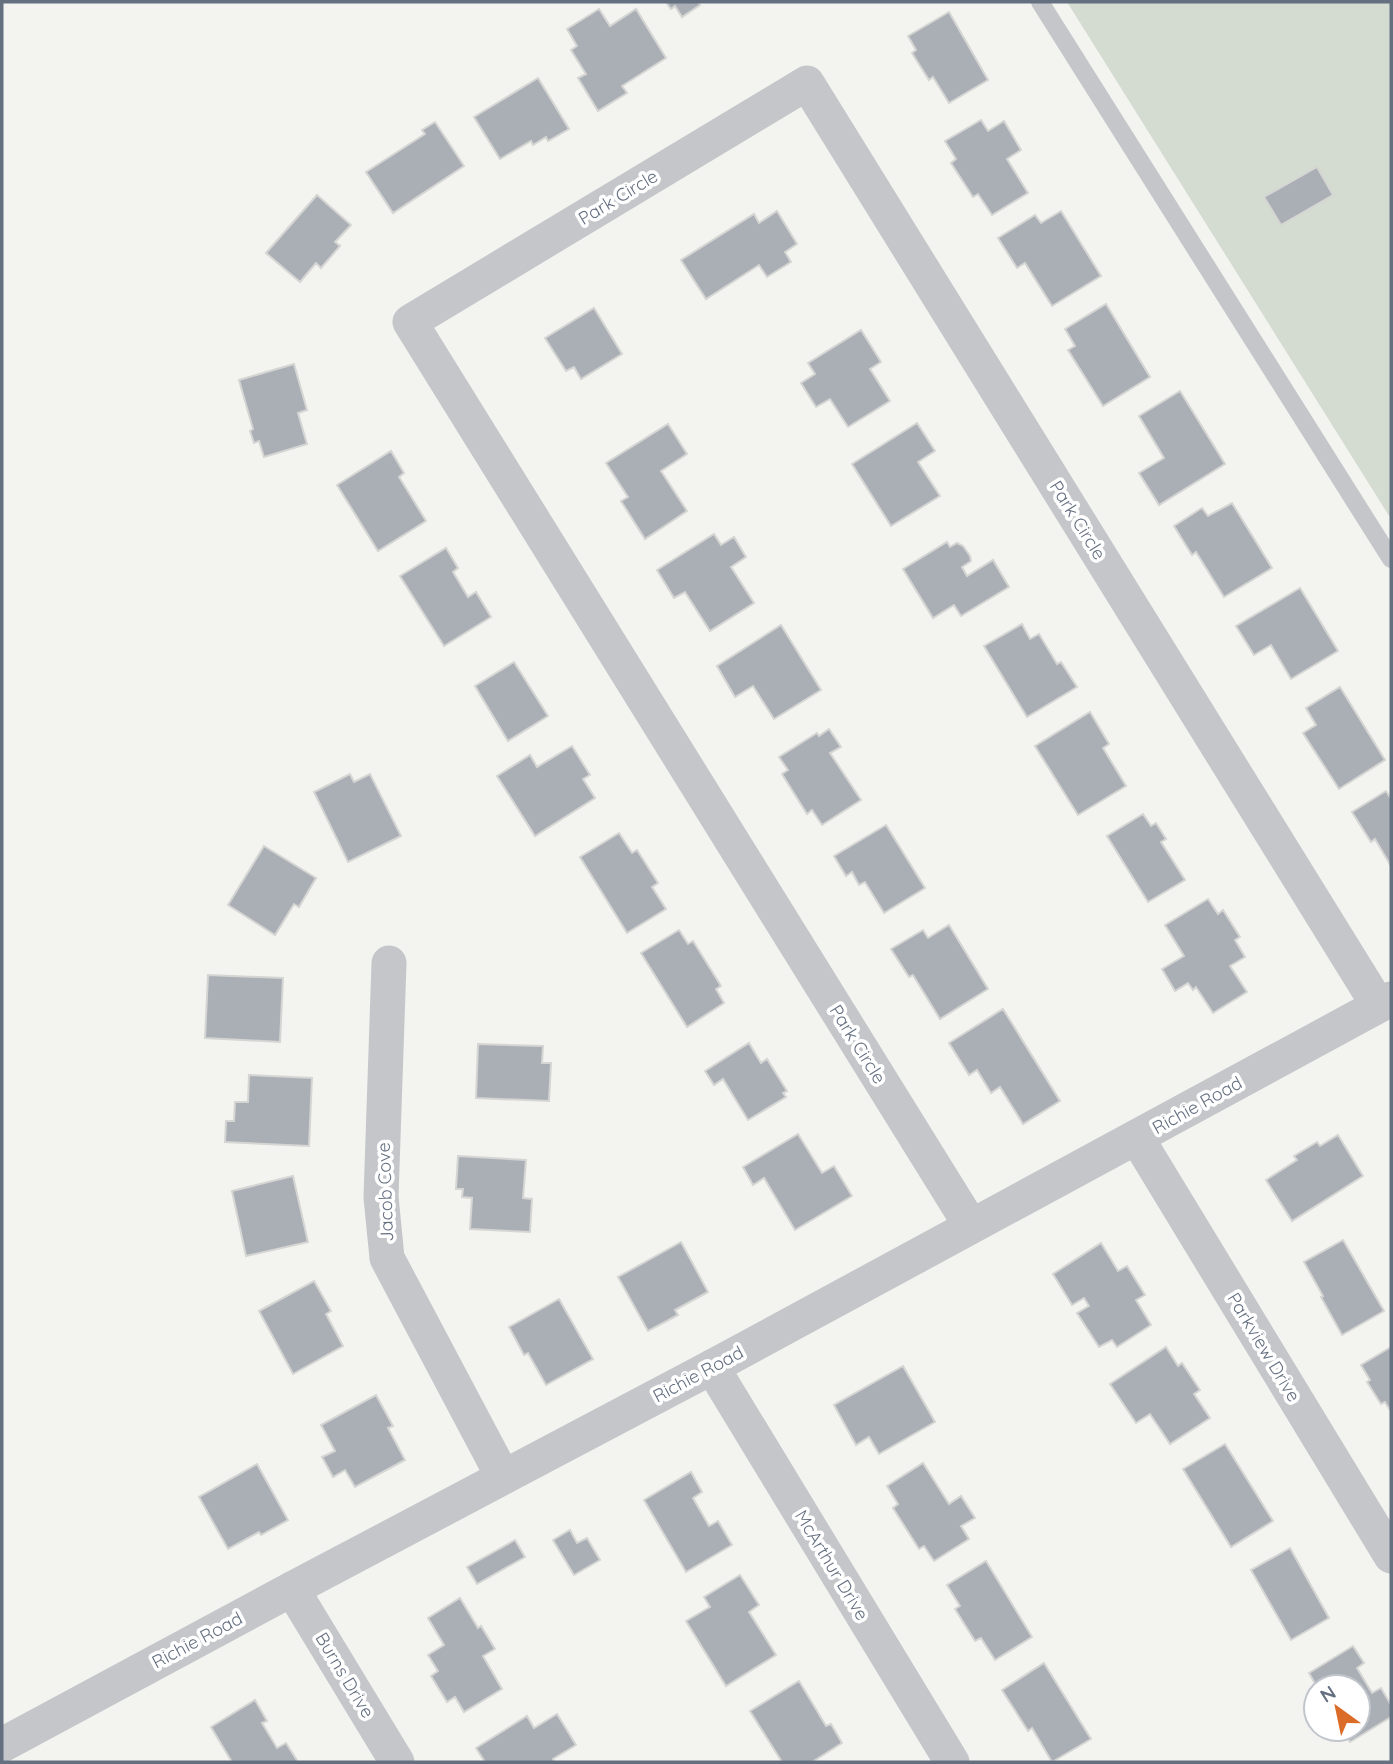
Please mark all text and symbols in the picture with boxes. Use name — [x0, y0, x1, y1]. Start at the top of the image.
street label: Park Circle — [574, 164, 662, 230]
street label: Park Circle — [1045, 476, 1111, 564]
street label: Park Circle — [825, 1000, 891, 1088]
street label: Richie Road — [1148, 1071, 1246, 1139]
street label: Jacob Cove — [372, 1142, 398, 1242]
street label: Parkview Drive — [1222, 1288, 1306, 1406]
street label: Richie Road — [649, 1341, 747, 1407]
street label: McArthur Drive — [790, 1506, 874, 1624]
street label: Richie Road — [148, 1607, 246, 1673]
street label: Burns Drive — [310, 1628, 380, 1722]
north arrow — [1302, 1673, 1372, 1743]
text: N — [1315, 1680, 1340, 1708]

